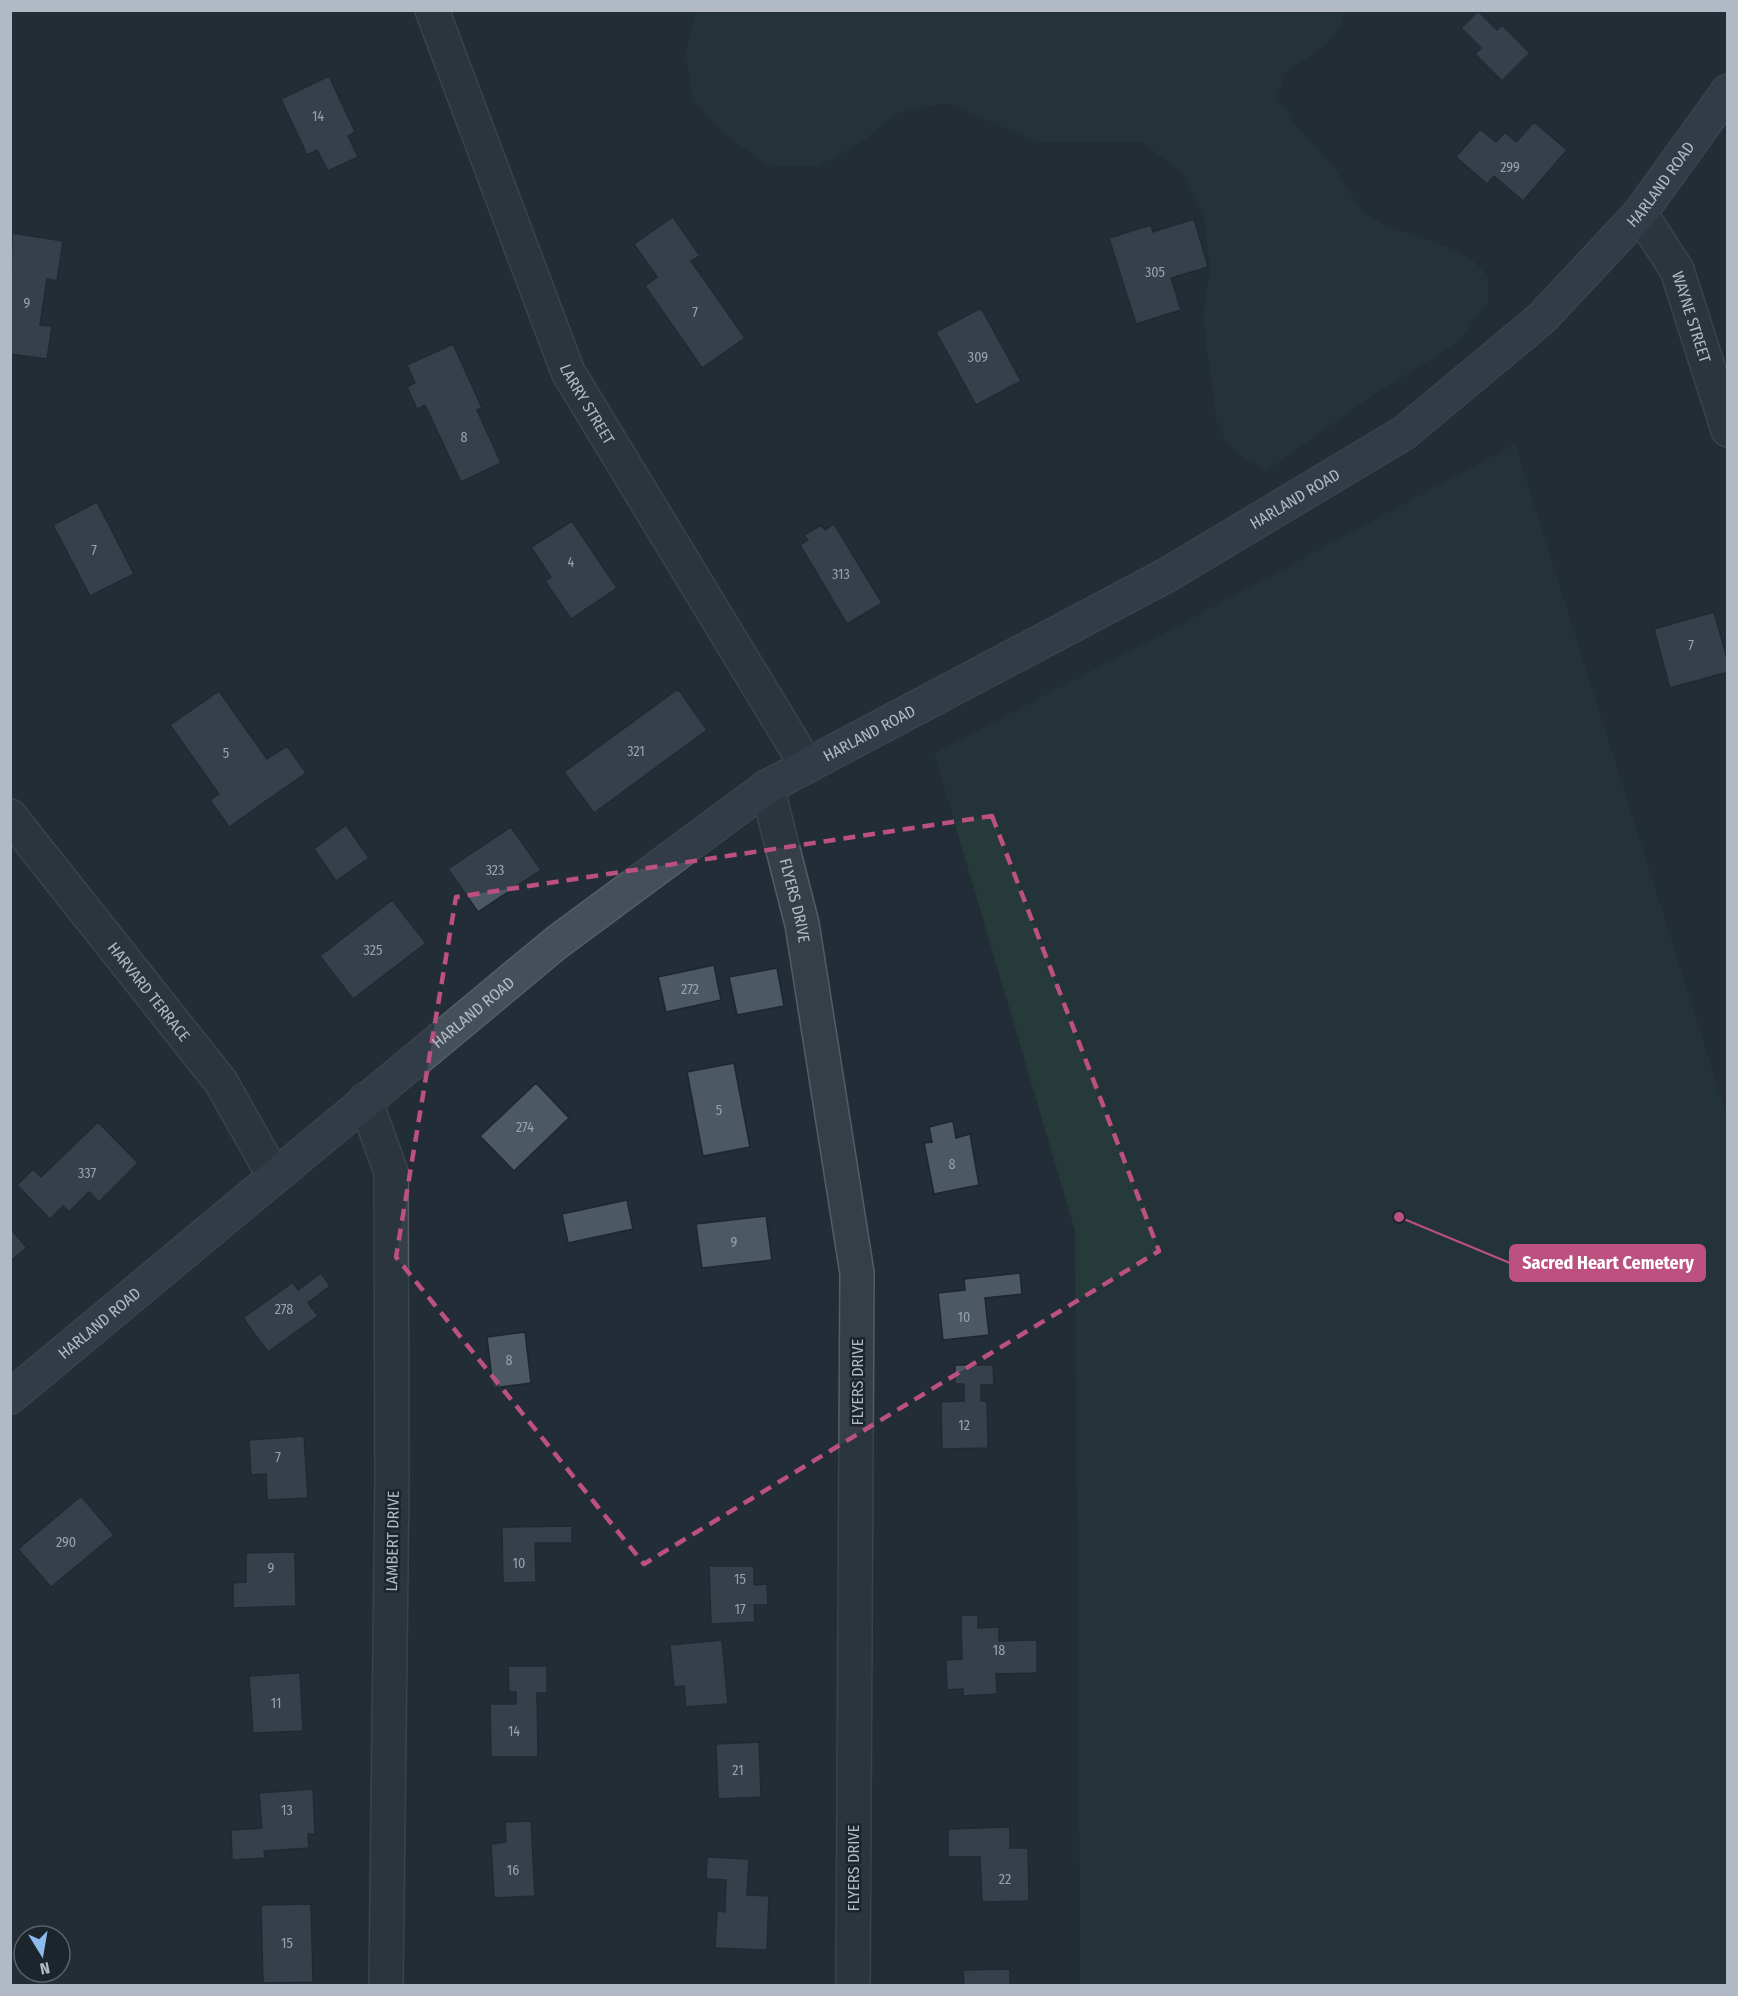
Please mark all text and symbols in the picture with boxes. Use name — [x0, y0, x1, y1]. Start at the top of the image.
house number: 14 — [312, 108, 324, 125]
street label: HARLAND ROAD — [1623, 138, 1698, 231]
house number: 299 — [1500, 159, 1520, 176]
house number: 305 — [1145, 264, 1165, 281]
street label: WAYNE STREET — [1668, 269, 1715, 365]
house number: 9 — [24, 295, 31, 312]
house number: 7 — [692, 304, 698, 321]
house number: 309 — [968, 349, 988, 366]
street label: LARRY STREET — [556, 361, 619, 448]
house number: 8 — [461, 429, 468, 446]
street label: HARLAND ROAD — [1247, 465, 1343, 533]
house number: 7 — [91, 542, 97, 559]
house number: 4 — [568, 554, 575, 571]
house number: 313 — [832, 566, 850, 583]
house number: 7 — [1688, 637, 1694, 654]
street label: HARLAND ROAD — [820, 701, 919, 765]
house number: 321 — [627, 743, 645, 760]
house number: 5 — [223, 745, 229, 762]
street label: FLYERS DRIVE — [776, 856, 814, 944]
house number: 323 — [486, 862, 504, 879]
street label: HARVARD TERRACE — [104, 938, 194, 1045]
house number: 325 — [364, 942, 382, 959]
street label: HARLAND ROAD — [428, 973, 518, 1052]
house number: 272 — [681, 981, 699, 998]
house number: 5 — [716, 1102, 722, 1119]
house number: 274 — [516, 1119, 534, 1136]
house number: 8 — [949, 1156, 956, 1173]
house number: 337 — [78, 1165, 96, 1182]
house number: 9 — [731, 1234, 738, 1251]
callout: Sacred Heart Cemetery — [1510, 1245, 1705, 1281]
text: Sacred Heart Cemetery — [1522, 1252, 1694, 1274]
street label: HARLAND ROAD — [54, 1284, 145, 1363]
house number: 278 — [275, 1301, 293, 1318]
house number: 10 — [958, 1309, 970, 1326]
street label: FLYERS DRIVE — [848, 1339, 867, 1425]
house number: 8 — [506, 1352, 513, 1369]
house number: 12 — [958, 1417, 970, 1434]
house number: 7 — [275, 1449, 281, 1466]
street label: LAMBERT DRIVE — [382, 1491, 403, 1591]
house number: 290 — [56, 1534, 76, 1551]
house number: 10 — [513, 1555, 525, 1572]
house number: 9 — [268, 1560, 275, 1577]
house number: 15 — [734, 1571, 746, 1588]
house number: 17 — [734, 1601, 746, 1618]
house number: 18 — [993, 1642, 1005, 1659]
house number: 11 — [271, 1695, 281, 1712]
house number: 14 — [508, 1723, 520, 1740]
house number: 21 — [732, 1762, 744, 1779]
house number: 13 — [281, 1802, 293, 1819]
street label: FLYERS DRIVE — [844, 1825, 863, 1911]
house number: 16 — [507, 1862, 519, 1879]
house number: 22 — [999, 1871, 1011, 1888]
north arrow — [12, 1924, 72, 1984]
house number: 15 — [281, 1935, 293, 1952]
text: N — [38, 1958, 51, 1978]

